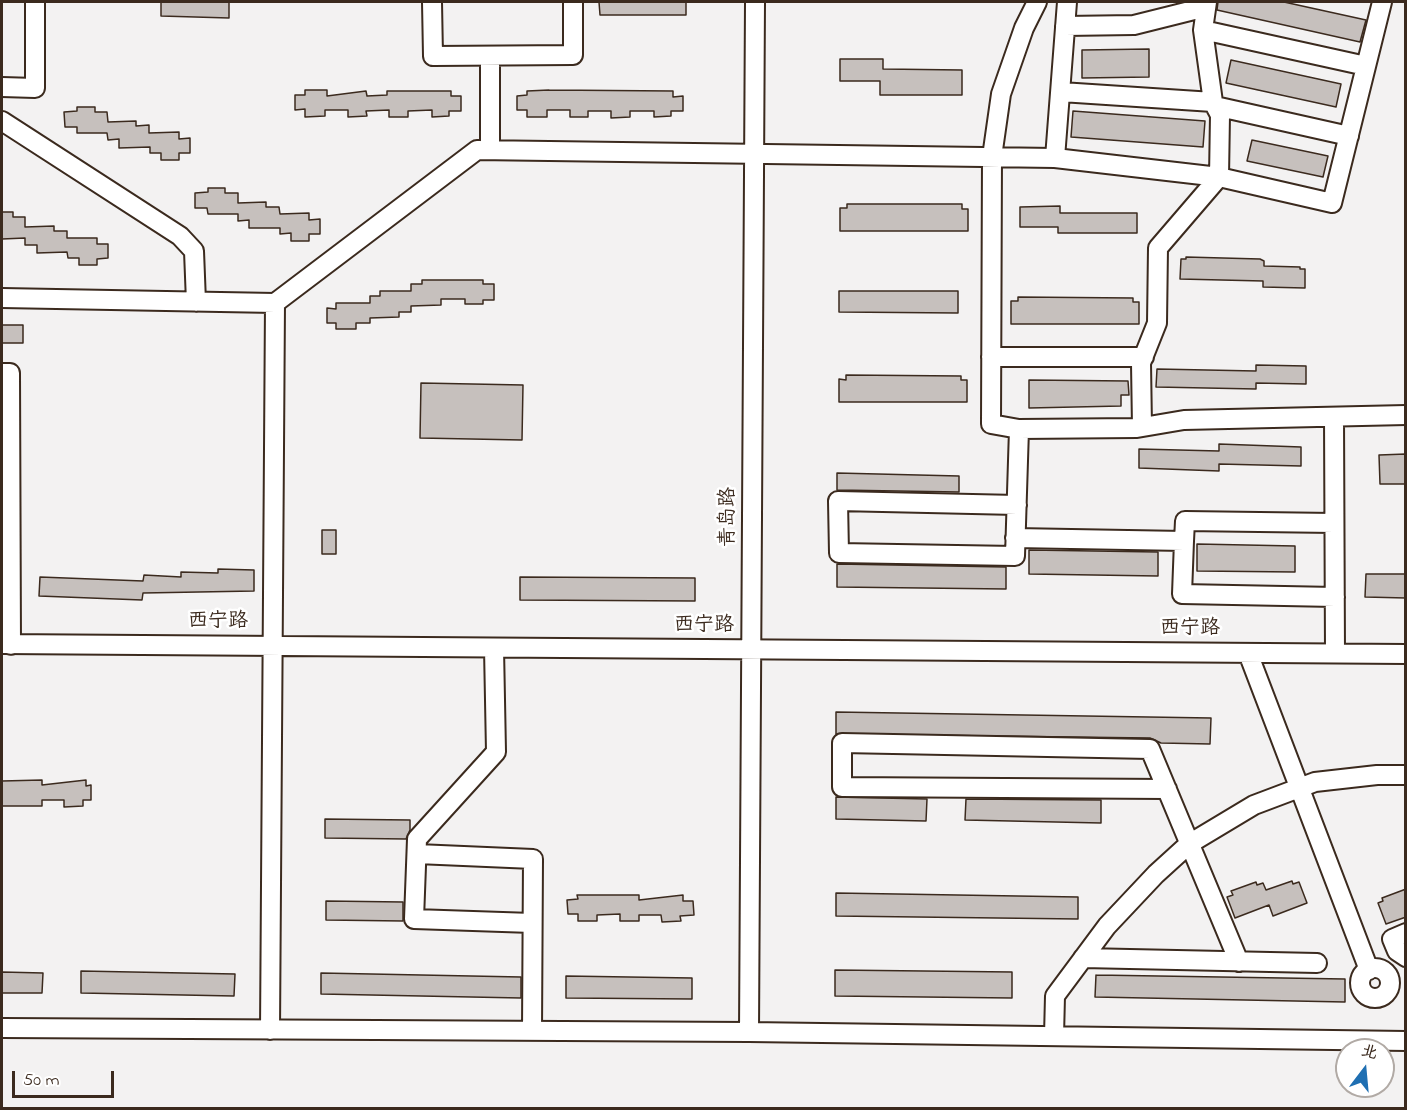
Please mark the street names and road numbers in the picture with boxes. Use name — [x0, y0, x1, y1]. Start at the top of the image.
street label: 青岛路 — [718, 487, 742, 547]
street label: 西宁路 — [188, 611, 248, 635]
street label: 西宁路 — [674, 615, 734, 639]
street label: 西宁路 — [1160, 618, 1220, 642]

